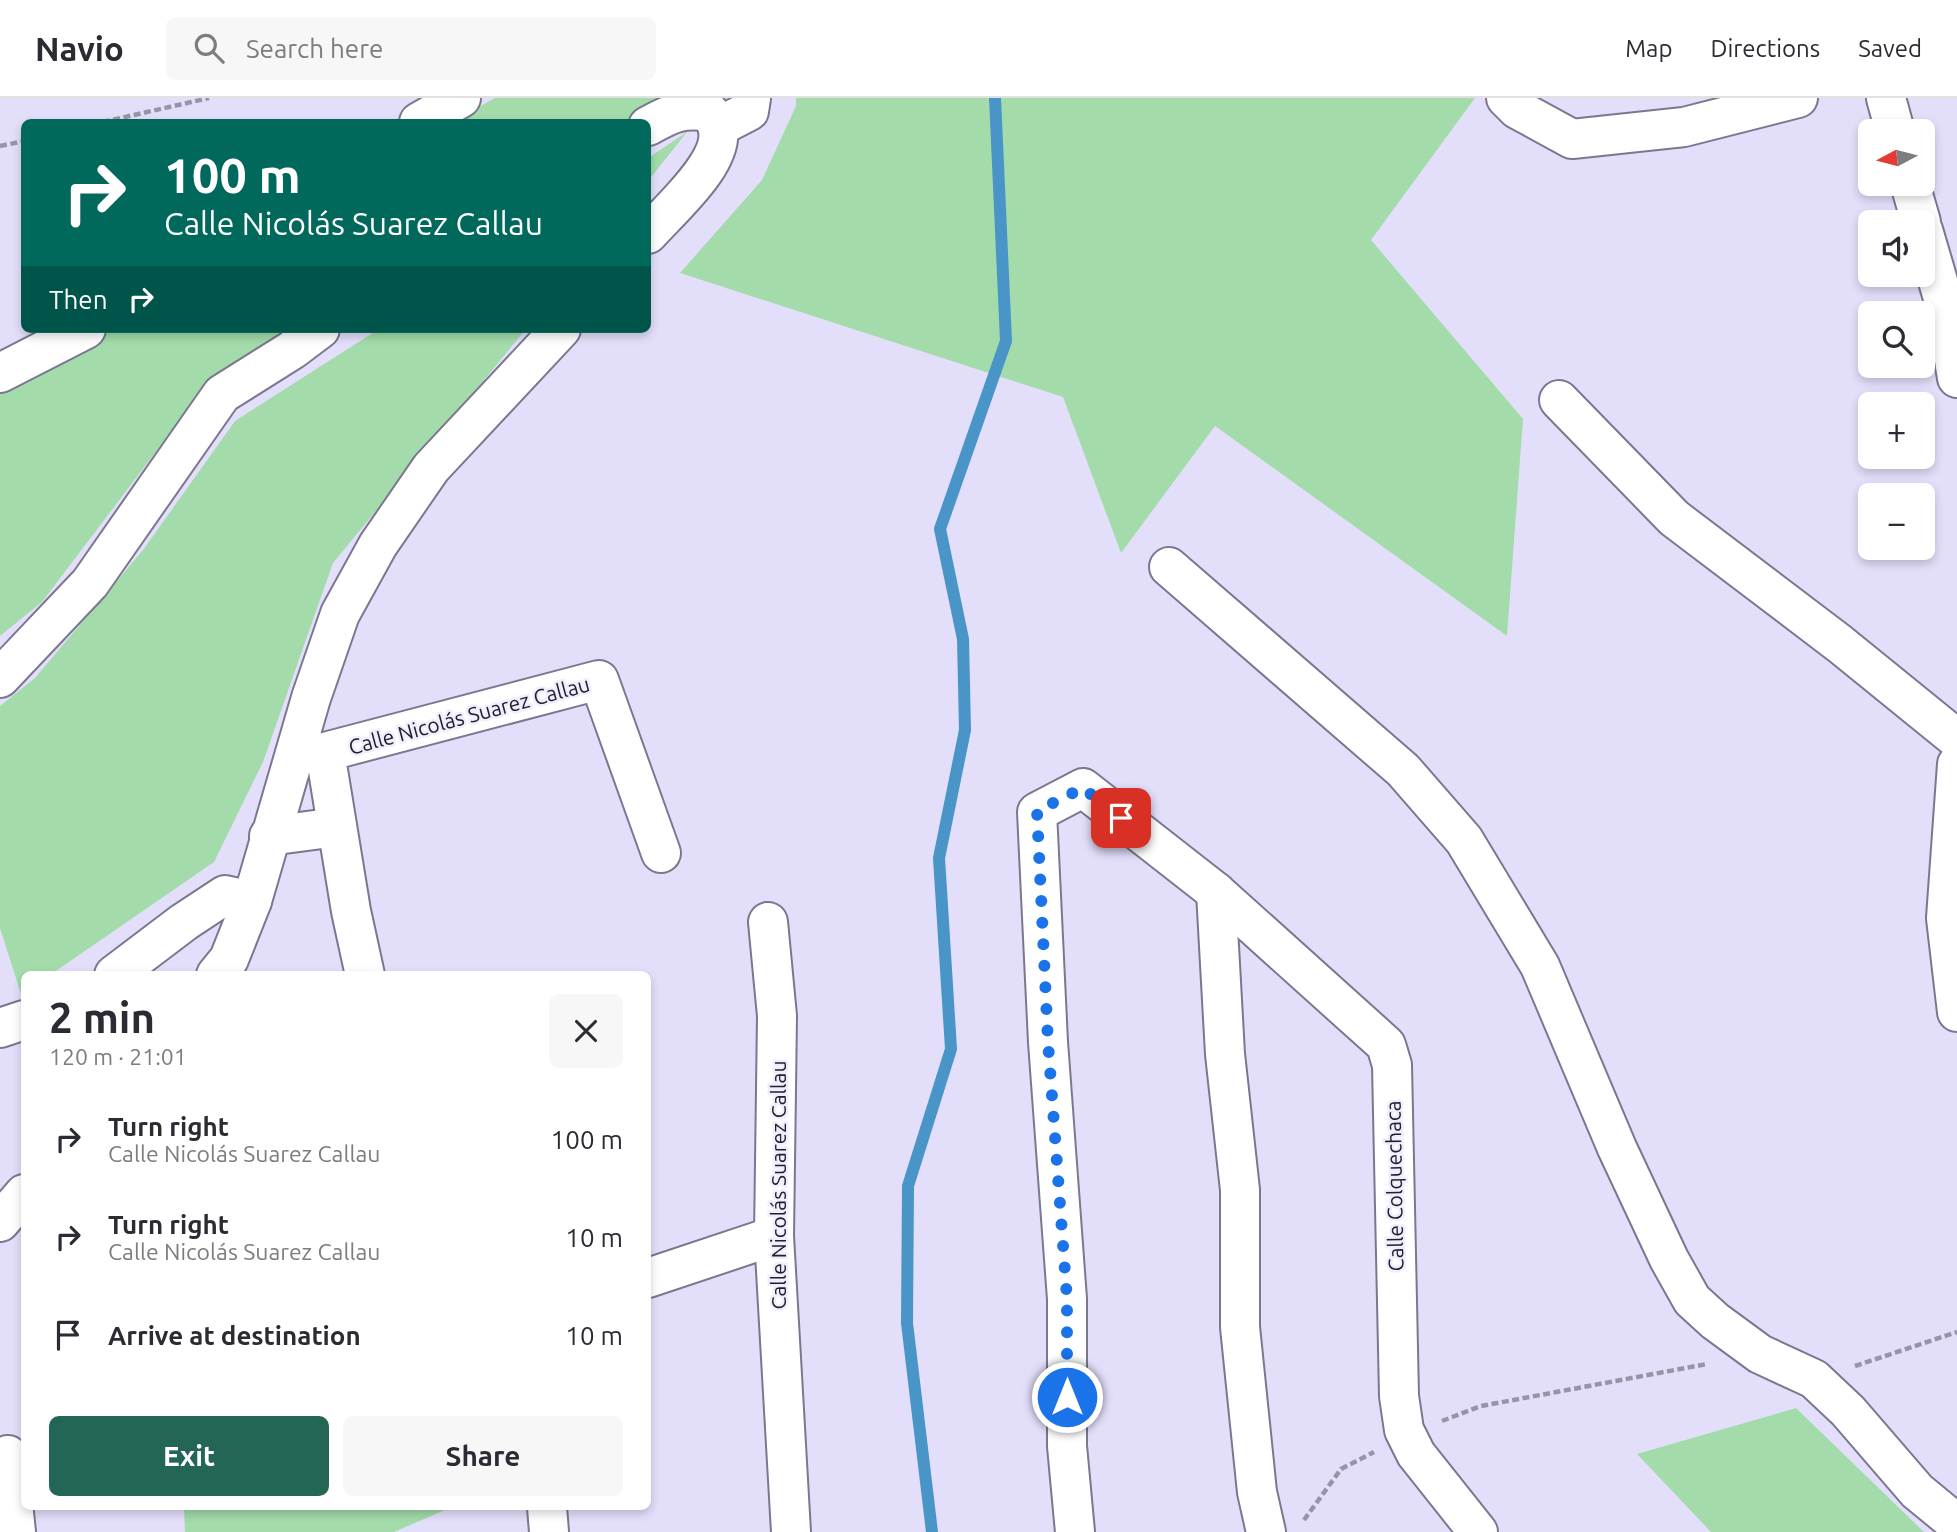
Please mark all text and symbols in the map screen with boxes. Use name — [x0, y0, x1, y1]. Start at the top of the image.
search box — [166, 17, 656, 80]
icon: search — [190, 29, 228, 67]
text: Navio — [35, 30, 124, 67]
text: Search here — [246, 34, 383, 63]
text: Map — [1625, 35, 1672, 62]
text: Directions — [1710, 35, 1820, 62]
text: Saved — [1858, 35, 1922, 62]
north arrow — [1858, 119, 1936, 196]
map controls — [1858, 119, 1935, 560]
icon: right — [49, 147, 140, 238]
text: 100 m — [164, 147, 301, 202]
text: Calle Nicolás Suarez Callau — [164, 205, 543, 241]
button: sound — [1858, 210, 1935, 287]
icon: right — [122, 280, 160, 318]
text: Then — [49, 285, 108, 314]
button: search — [1858, 301, 1935, 378]
button: + — [1858, 392, 1935, 469]
button: − — [1858, 483, 1935, 560]
street label: Calle Nicolás Suarez Callau — [346, 671, 592, 759]
pin — [1091, 788, 1151, 848]
icon: arrive — [1102, 799, 1140, 837]
text: 2 min — [49, 994, 155, 1041]
button: close — [549, 994, 623, 1068]
text: 120 m · 21:01 — [49, 1044, 187, 1069]
street label: Calle Nicolás Suarez Callau — [766, 1061, 790, 1309]
street label: Calle Colquechaca — [1381, 1100, 1407, 1272]
text: Turn right — [108, 1112, 229, 1141]
icon: right — [49, 1120, 87, 1158]
text: 100 m — [551, 1125, 623, 1154]
text: Calle Nicolás Suarez Callau — [108, 1141, 380, 1166]
text: Turn right — [108, 1210, 229, 1239]
icon: right — [49, 1218, 87, 1256]
text: 10 m — [565, 1223, 623, 1252]
text: Calle Nicolás Suarez Callau — [108, 1239, 380, 1264]
icon: arrive — [49, 1316, 87, 1354]
text: Arrive at destination — [108, 1321, 361, 1350]
text: 10 m — [565, 1321, 623, 1350]
position arrow — [1030, 1360, 1104, 1434]
button: Exit — [49, 1416, 329, 1496]
button: Share — [343, 1416, 623, 1496]

